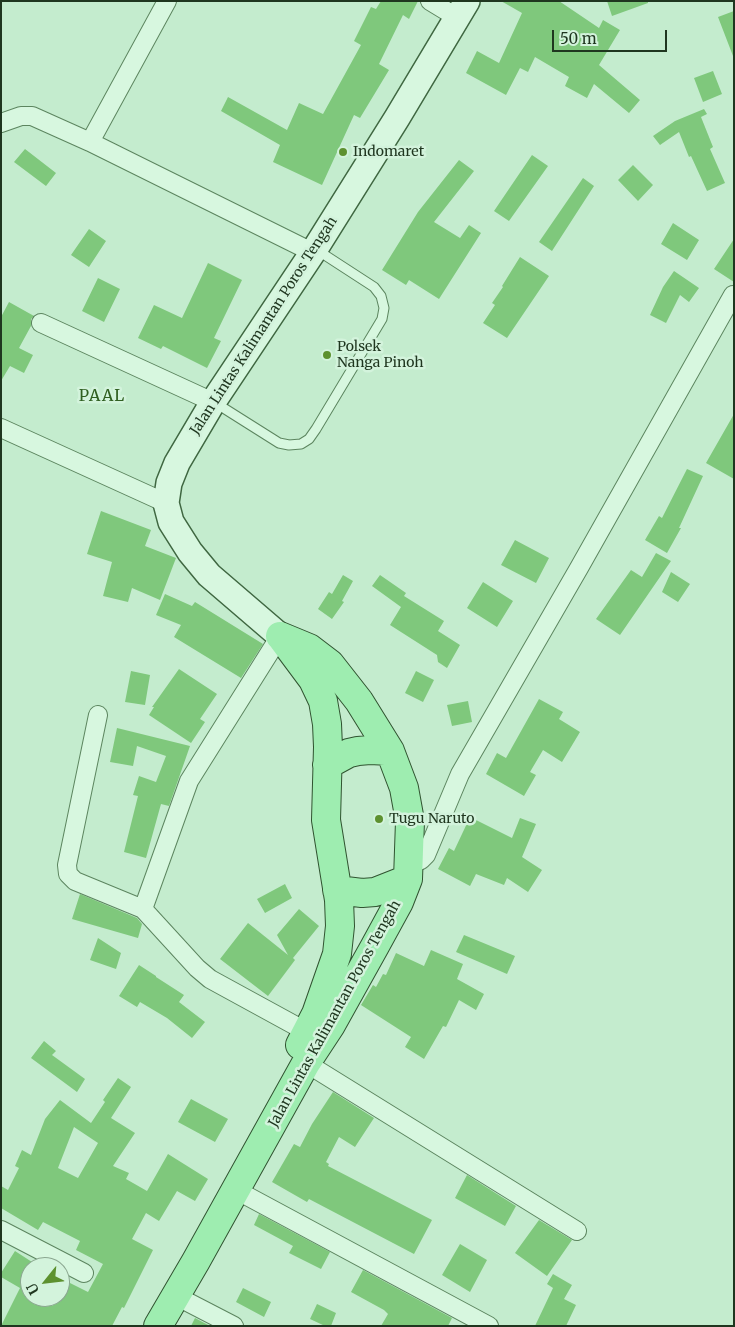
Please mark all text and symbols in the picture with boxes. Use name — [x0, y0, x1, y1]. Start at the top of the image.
scale bar — [555, 20, 670, 52]
text: 50 m — [560, 29, 597, 48]
place label: Indomaret — [353, 144, 424, 160]
marker: Indomaret — [337, 146, 349, 158]
street label: Jalan Lintas Kalimantan Poros Tengah — [187, 214, 341, 438]
place label: Polsek Nanga Pinoh — [337, 339, 424, 372]
marker: Polsek Nanga Pinoh — [321, 349, 333, 361]
district label: PAAL — [78, 386, 126, 406]
place label: Tugu Naruto — [389, 811, 474, 827]
marker: Tugu Naruto — [373, 813, 385, 825]
street label: Jalan Lintas Kalimantan Poros Tengah — [265, 898, 405, 1130]
north arrow — [20, 1257, 70, 1307]
text: U — [22, 1280, 43, 1298]

